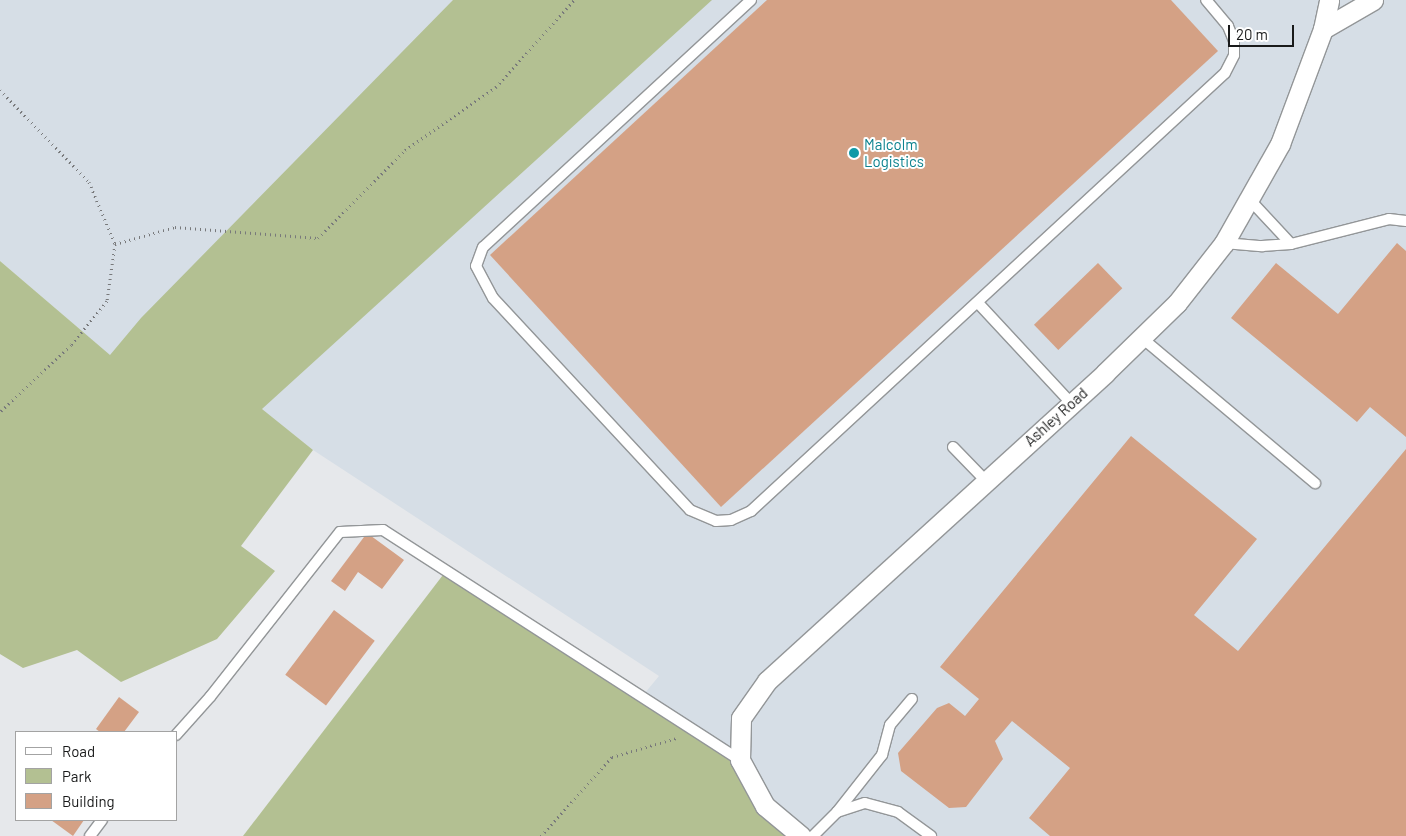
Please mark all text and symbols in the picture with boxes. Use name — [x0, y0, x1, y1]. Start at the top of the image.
scale bar — [1231, 15, 1297, 47]
text: 20 m — [1236, 25, 1268, 43]
place label: Malcolm Logistics — [864, 135, 924, 170]
marker: Malcolm Logistics — [848, 147, 860, 159]
street label: Ashley Road — [1021, 384, 1091, 450]
legend — [15, 731, 178, 821]
text: Road — [62, 742, 95, 760]
text: Park — [62, 767, 91, 785]
text: Building — [62, 792, 115, 810]

